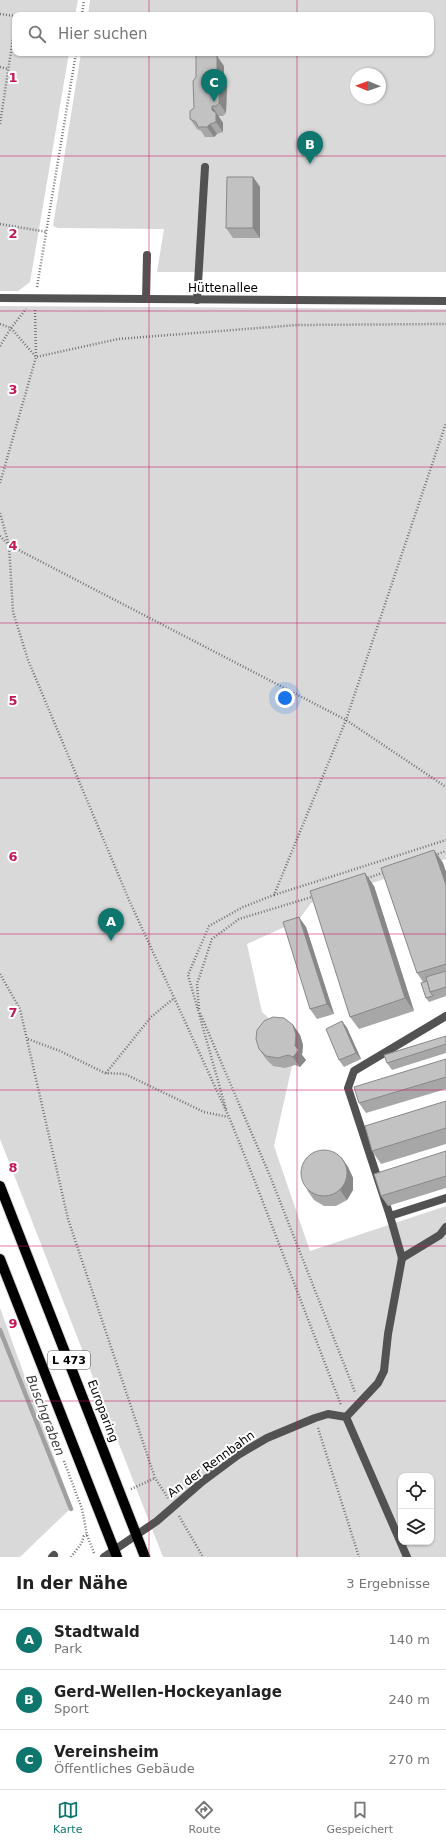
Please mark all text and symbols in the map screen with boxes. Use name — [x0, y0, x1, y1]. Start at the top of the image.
search box — [12, 12, 434, 56]
icon: search — [26, 23, 48, 45]
text: Hier suchen — [58, 25, 147, 43]
north arrow — [350, 68, 386, 104]
pin: C — [201, 69, 227, 102]
text: 1 — [8, 70, 18, 85]
pin: B — [297, 131, 323, 164]
text: 2 — [8, 226, 18, 241]
street label: Hüttenallee — [188, 281, 258, 295]
text: 3 — [8, 382, 18, 397]
text: 4 — [8, 538, 18, 553]
your location — [275, 688, 295, 708]
text: 5 — [8, 693, 18, 708]
text: 6 — [8, 849, 18, 864]
pin: A — [98, 908, 124, 941]
text: 7 — [8, 1005, 18, 1020]
text: 8 — [8, 1160, 18, 1175]
text: 9 — [8, 1316, 18, 1331]
road number: L 473 — [48, 1351, 90, 1369]
water label: Buschgraben — [23, 1373, 68, 1458]
street label: Europaring — [85, 1378, 121, 1444]
street label: An der Rennbahn — [165, 1428, 257, 1500]
map controls — [398, 1473, 434, 1545]
button: locate — [398, 1473, 434, 1509]
button: layers — [398, 1509, 434, 1545]
text: In der Nähe — [16, 1573, 128, 1593]
text: 3 Ergebnisse — [346, 1576, 430, 1591]
text: Stadtwald — [54, 1623, 140, 1641]
text: A — [24, 1632, 34, 1647]
text: 140 m — [388, 1632, 430, 1647]
text: Park — [54, 1641, 82, 1656]
text: Gerd-Wellen-Hockeyanlage — [54, 1683, 282, 1701]
text: B — [24, 1692, 34, 1707]
text: 240 m — [388, 1692, 430, 1707]
text: Sport — [54, 1701, 89, 1716]
text: Vereinsheim — [54, 1743, 159, 1761]
text: C — [24, 1752, 34, 1767]
text: 270 m — [388, 1752, 430, 1767]
text: Öffentliches Gebäude — [54, 1761, 195, 1776]
tab: Karte — [53, 1799, 82, 1836]
tab: Route — [188, 1799, 220, 1836]
tab: Gespeichert — [327, 1799, 393, 1836]

